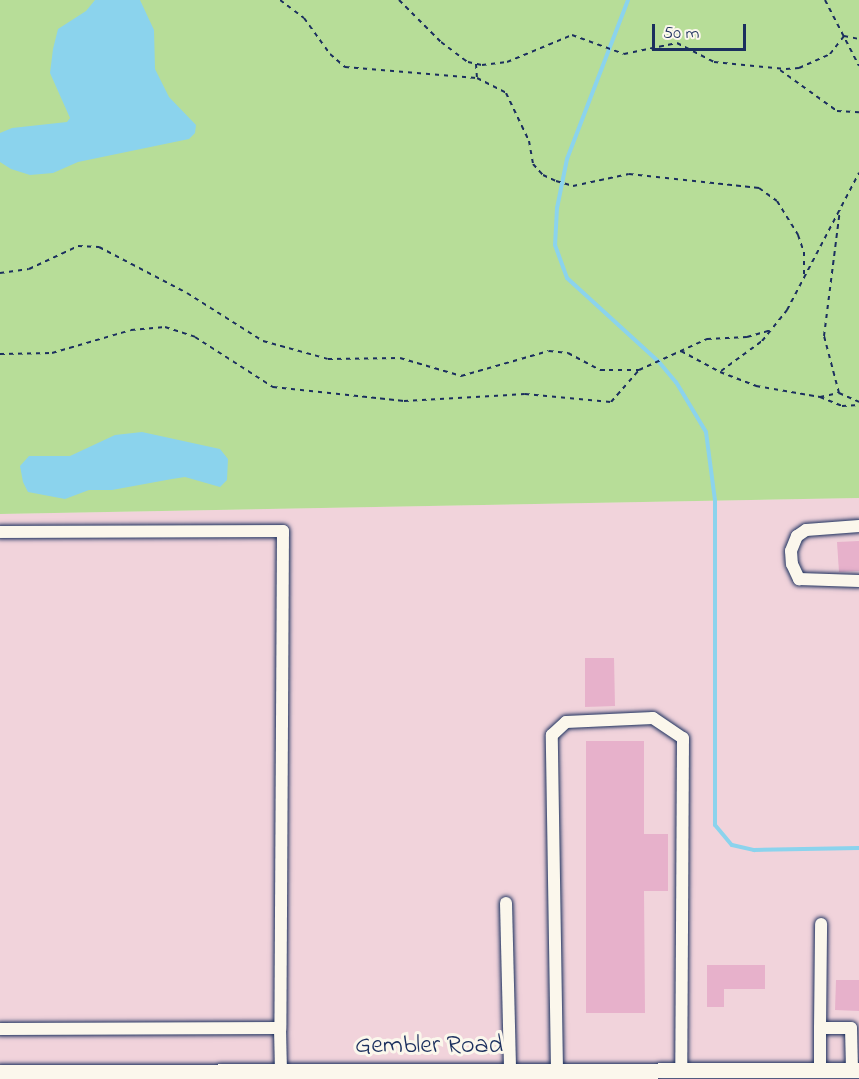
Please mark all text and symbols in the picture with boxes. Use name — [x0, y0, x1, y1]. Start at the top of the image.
scale bar — [655, 12, 750, 50]
text: 50 m — [663, 21, 700, 47]
street label: Gembler Road — [355, 1031, 503, 1063]

